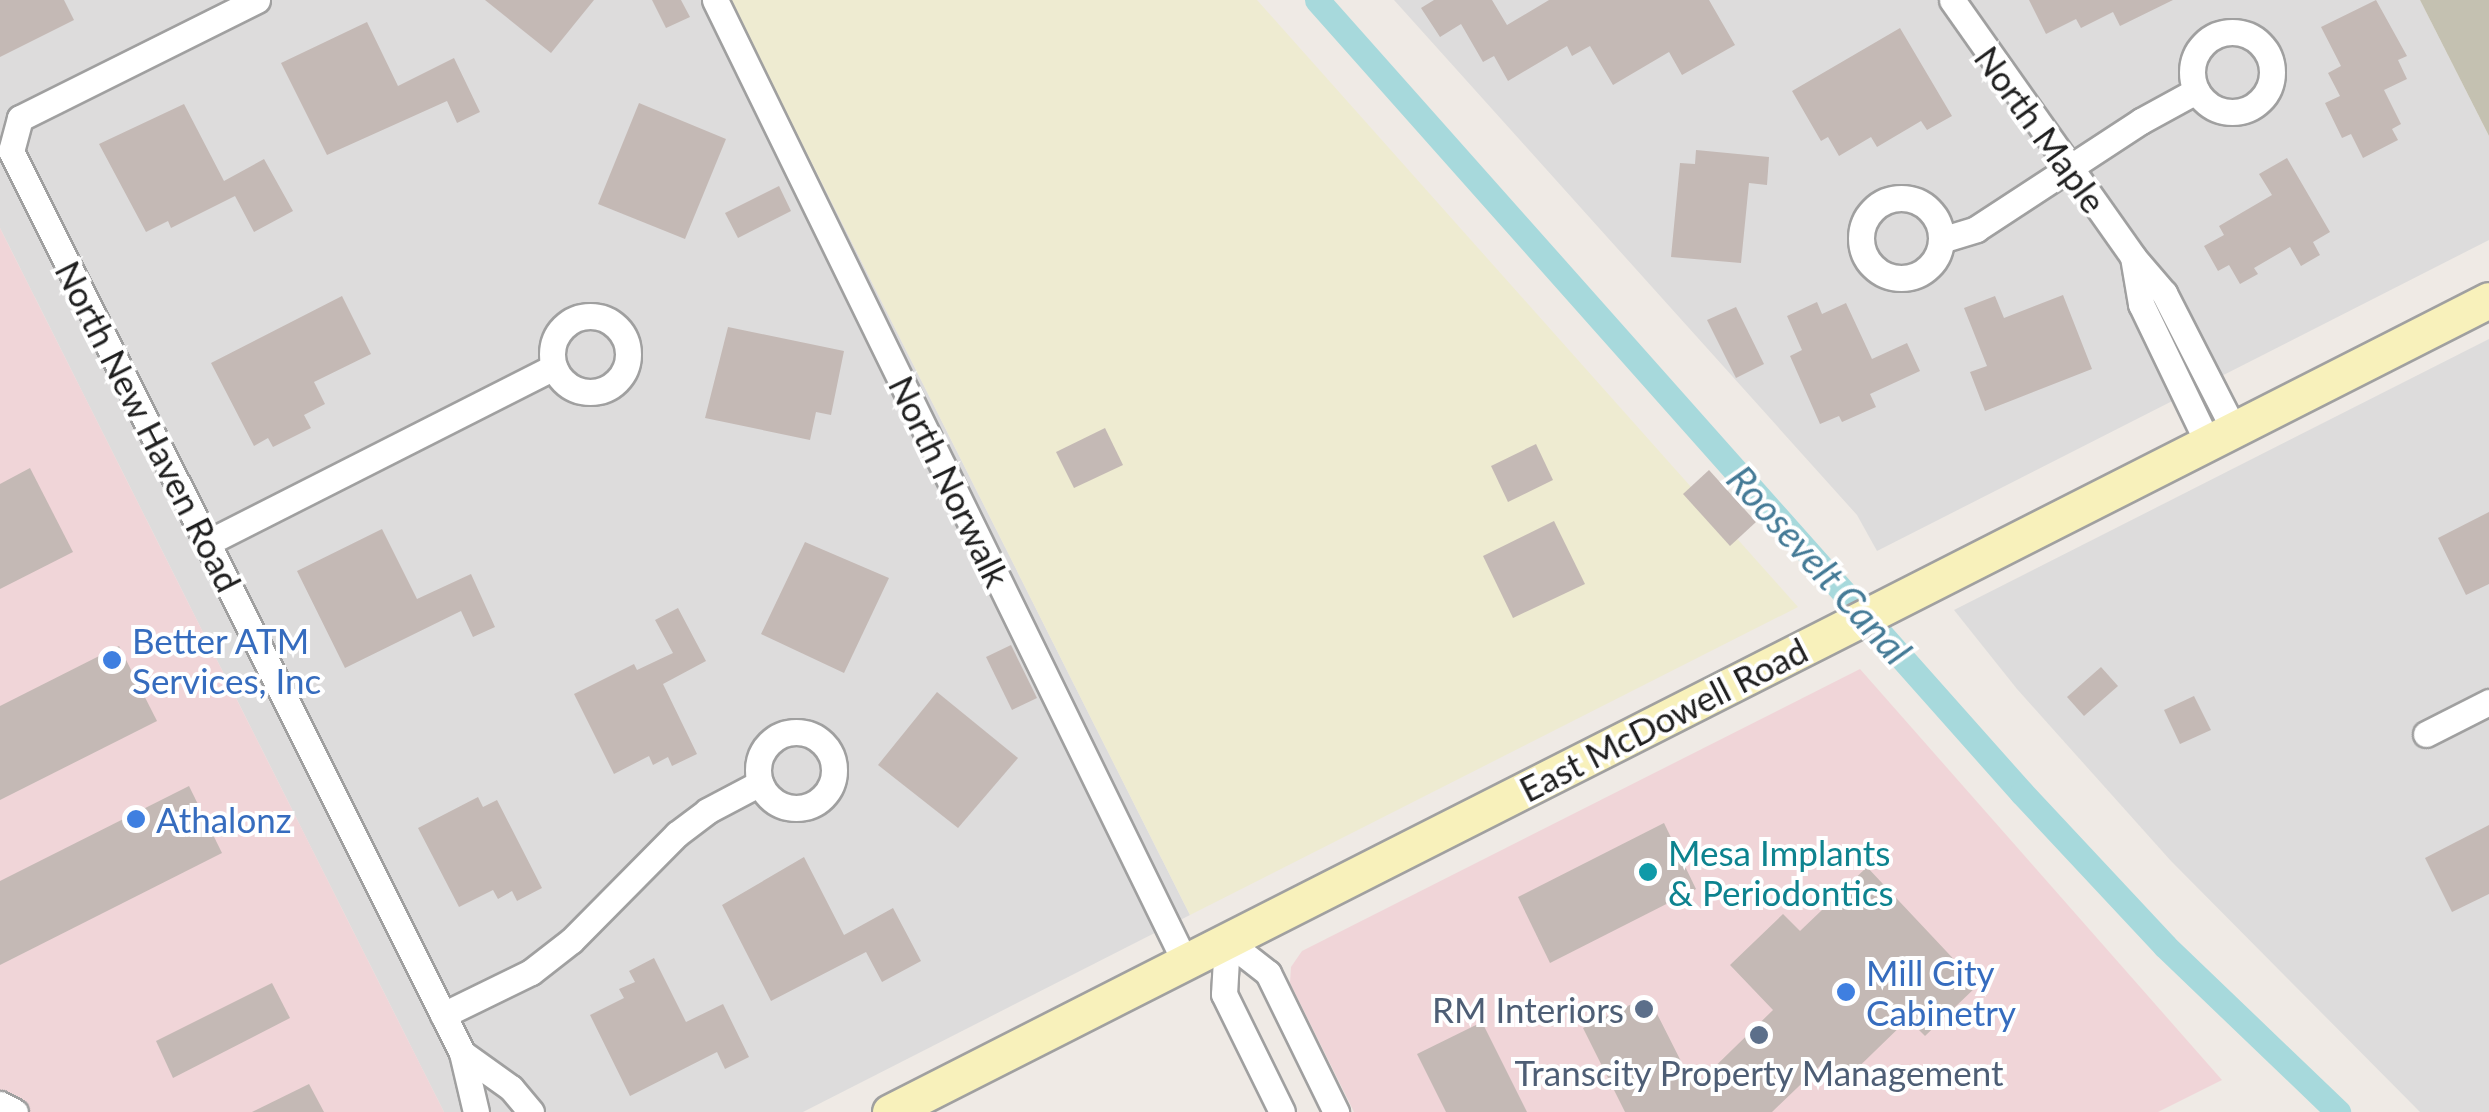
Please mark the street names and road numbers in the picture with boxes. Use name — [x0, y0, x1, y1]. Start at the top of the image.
street label: North Maple — [1967, 38, 2115, 220]
street label: North New Haven Road — [47, 253, 251, 599]
street label: North Norwalk — [881, 369, 1019, 593]
street label: East McDowell Road — [1512, 628, 1814, 810]

